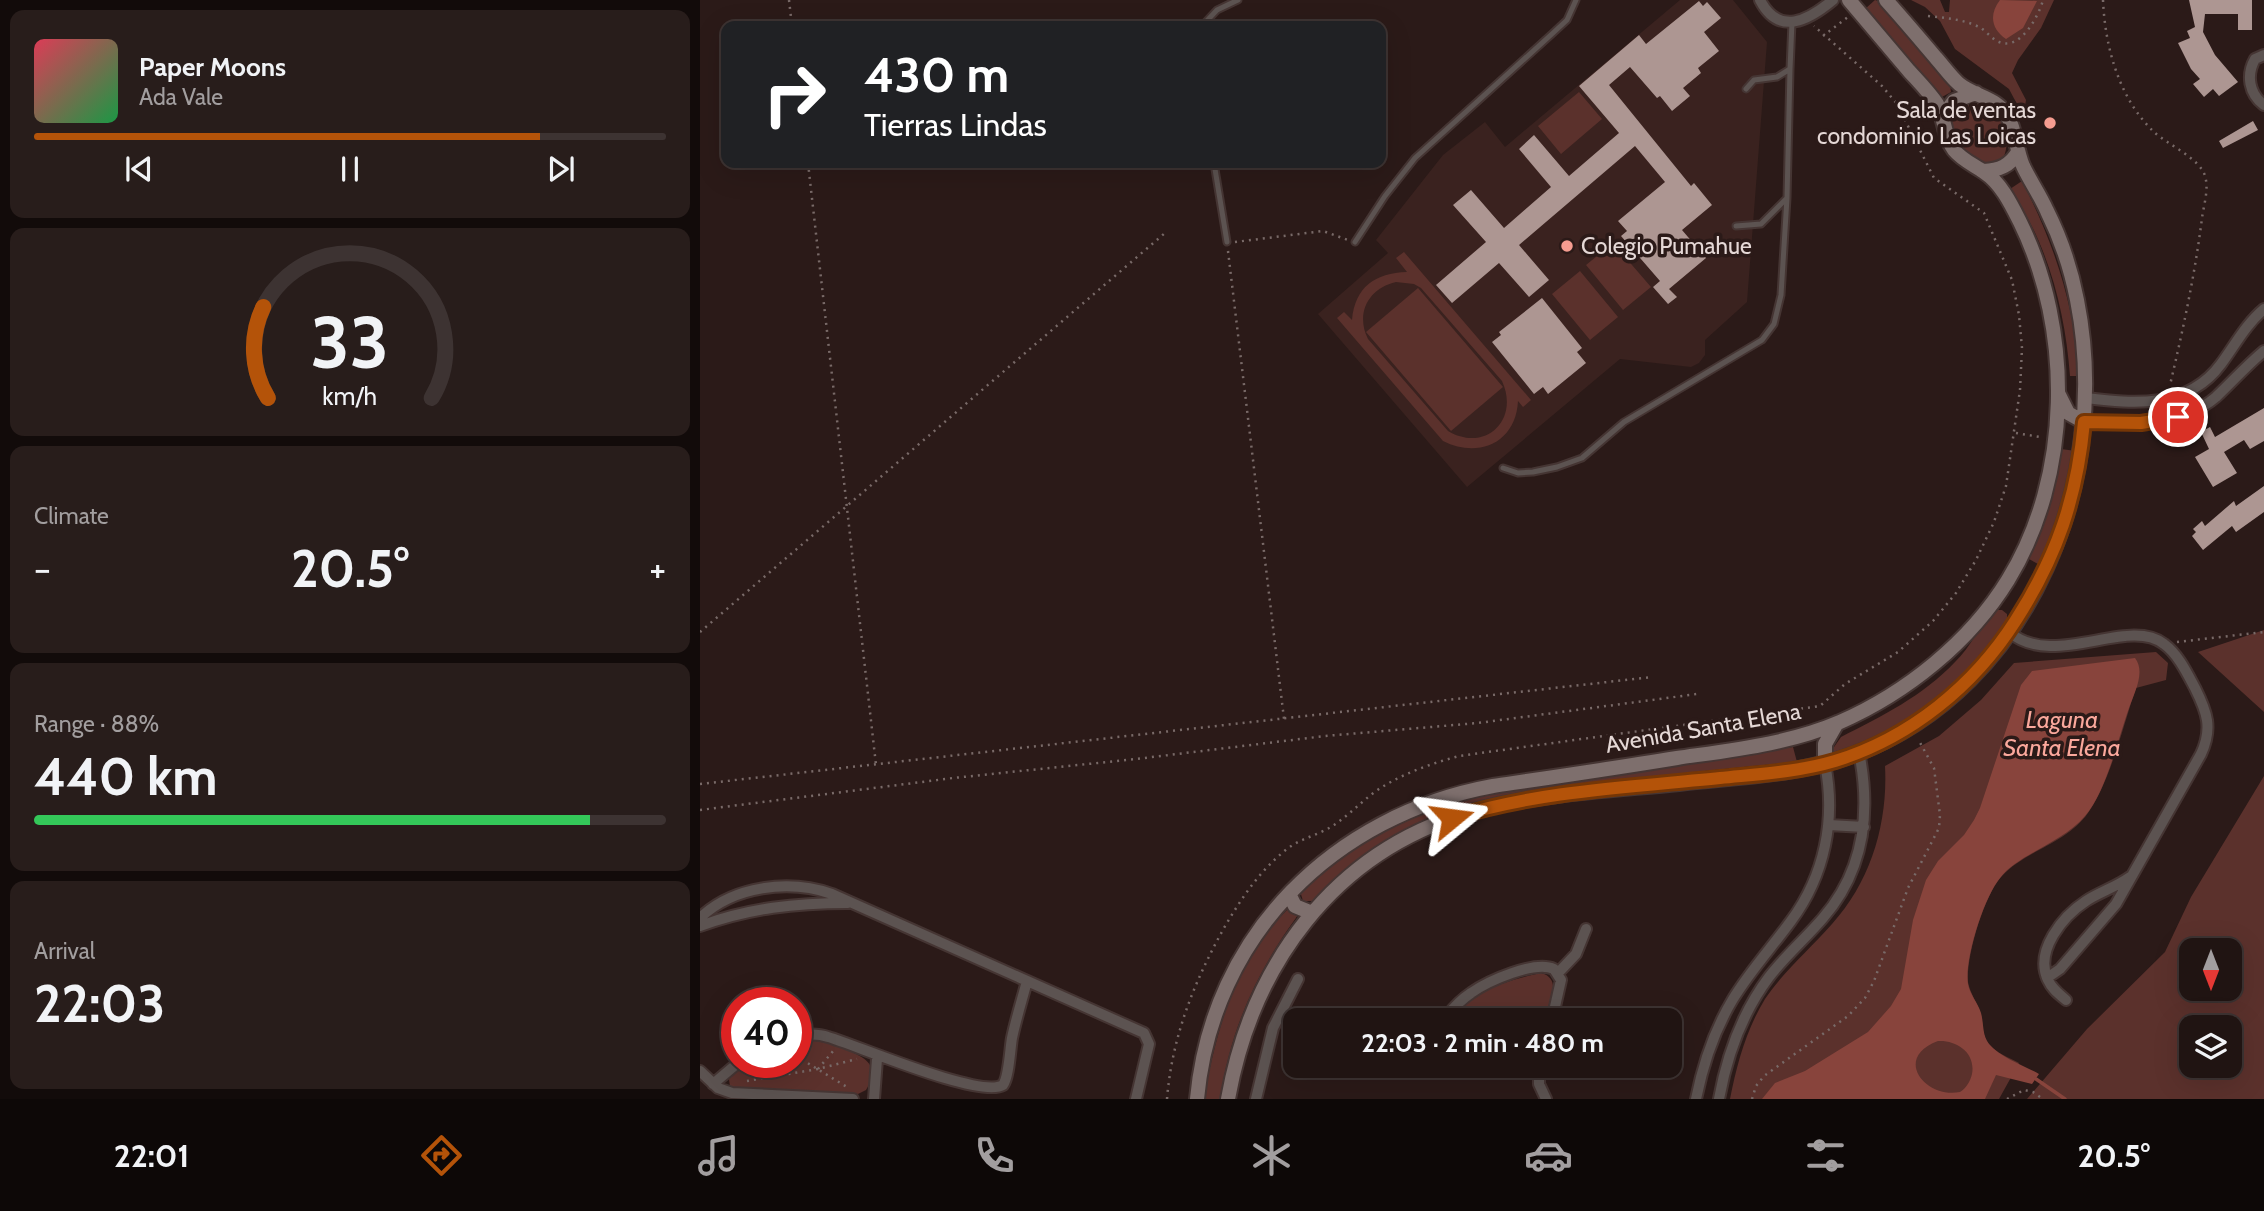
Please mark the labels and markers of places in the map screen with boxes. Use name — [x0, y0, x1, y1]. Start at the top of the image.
place label: Sala de ventas condominio Las Loicas — [1817, 96, 2036, 150]
marker: Sala de ventas condominio Las Loicas — [2042, 115, 2058, 131]
place label: Colegio Pumahue — [1581, 232, 1752, 260]
marker: Colegio Pumahue — [1559, 238, 1575, 254]
pin — [2148, 387, 2208, 447]

